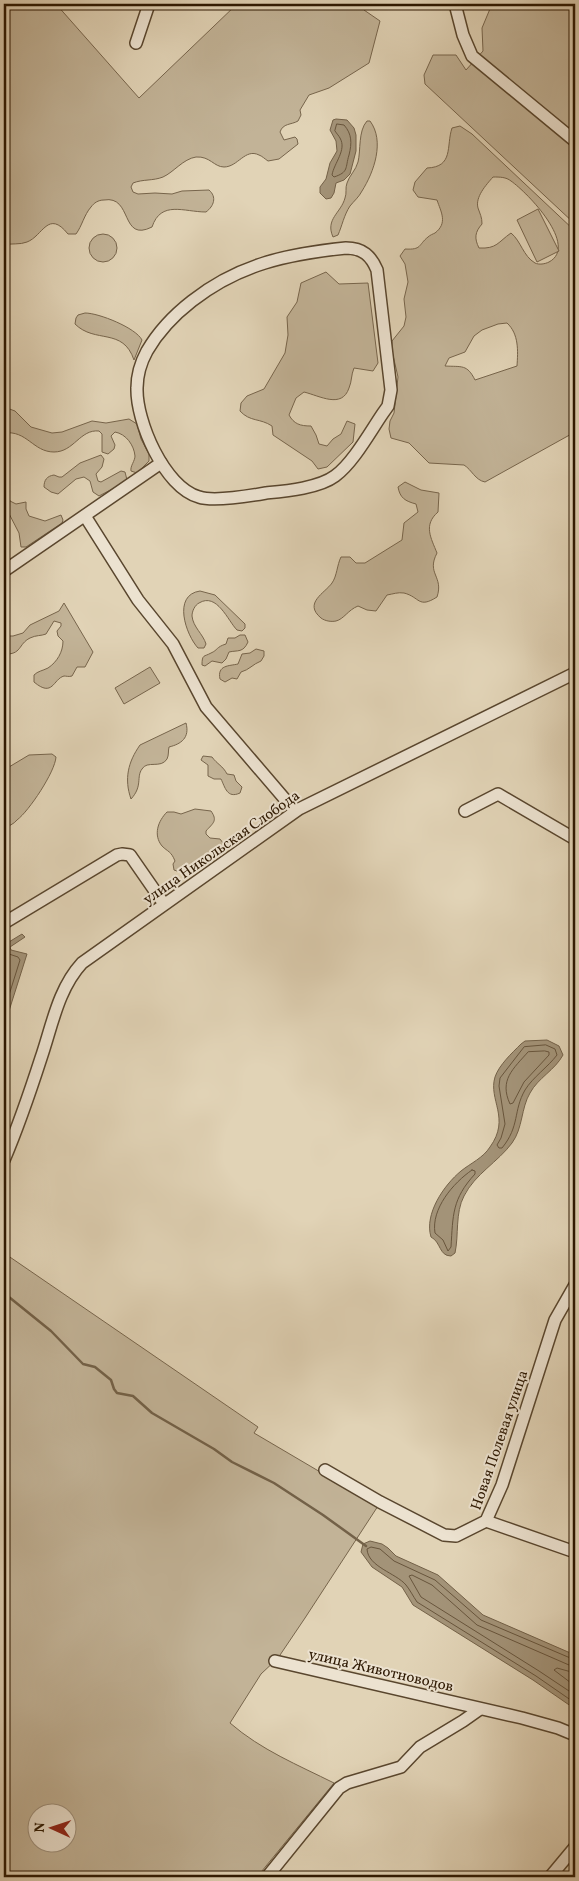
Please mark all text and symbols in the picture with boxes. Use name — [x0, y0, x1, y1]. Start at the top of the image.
street label: улица Никольская Слобода — [139, 786, 305, 911]
street label: Новая Полевая улица — [467, 1368, 534, 1513]
street label: улица Животноводов — [306, 1645, 455, 1698]
north arrow — [28, 1804, 78, 1854]
text: N — [31, 1822, 50, 1833]

